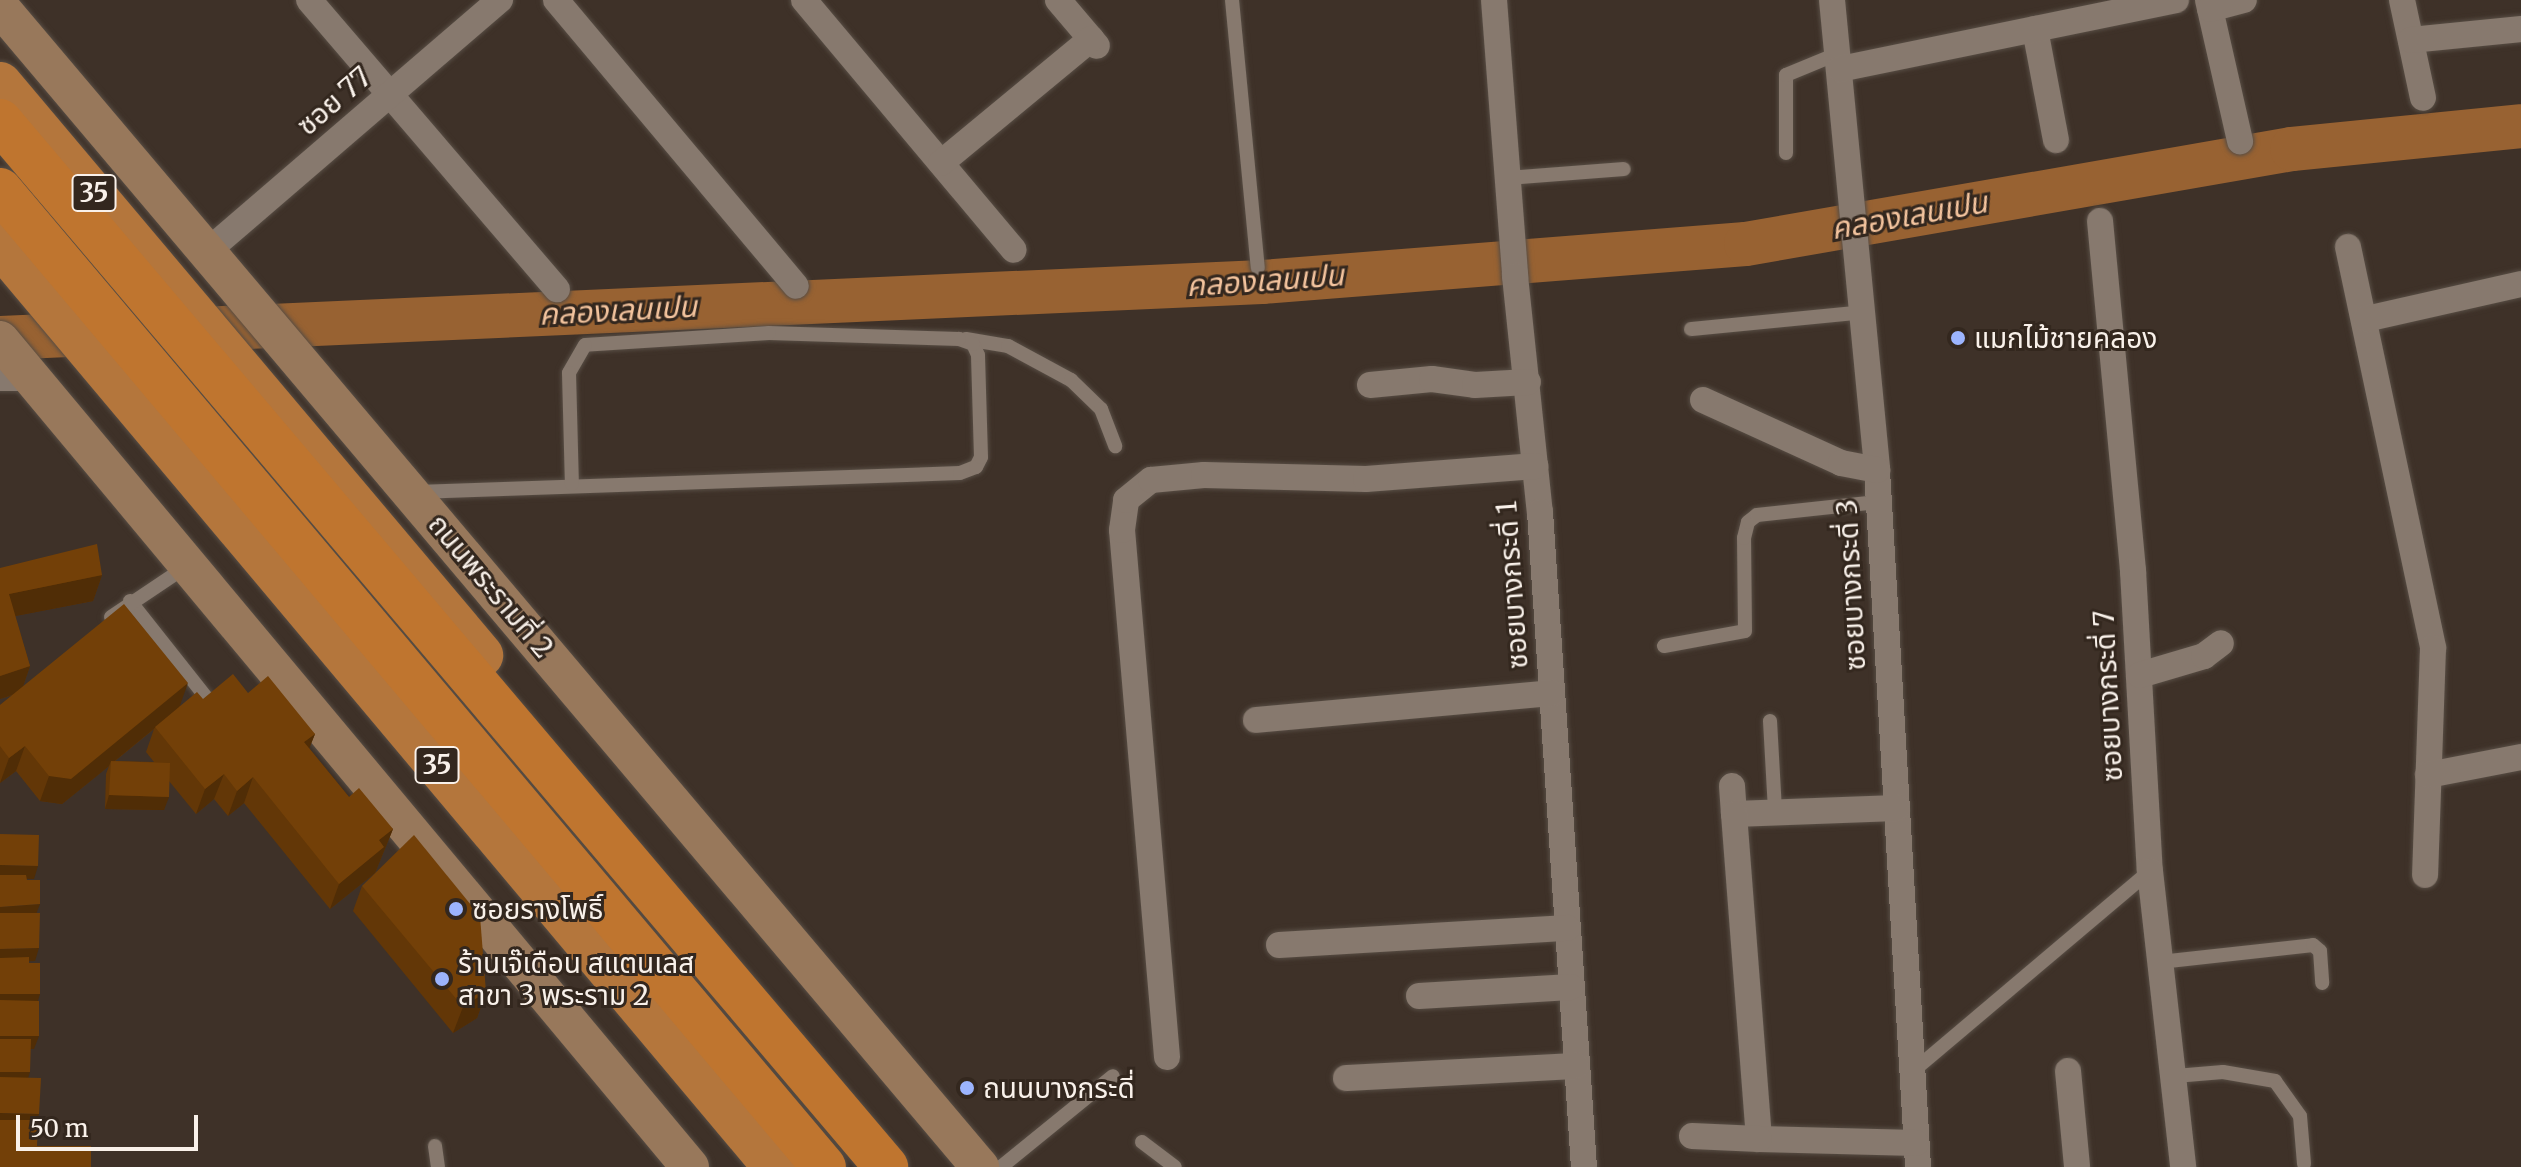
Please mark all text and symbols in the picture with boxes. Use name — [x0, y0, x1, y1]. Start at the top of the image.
street label: ซอย 77 — [290, 60, 378, 142]
road number: 35 — [70, 171, 118, 215]
water label: คลองเลนเปน — [1828, 184, 1990, 246]
water label: คลองเลนเปน — [1185, 257, 1345, 303]
water label: คลองเลนเปน — [538, 288, 698, 332]
place label: แมกไม้ชายคลอง — [1974, 321, 2157, 355]
marker: แมกไม้ชายคลอง — [1949, 329, 1967, 347]
street label: ซอยบางกระดี่ 3 — [1830, 499, 1872, 671]
street label: ซอยบางกระดี่ 1 — [1489, 500, 1535, 670]
street label: ถนนพระรามที่ 2 — [421, 508, 561, 664]
street label: ซอยบางกระดี่ 7 — [2087, 610, 2129, 782]
road number: 35 — [413, 743, 461, 787]
place label: ซอยรางโพธิ์ — [472, 892, 603, 926]
marker: ซอยรางโพธิ์ — [447, 900, 465, 918]
place label: ร้านเจ๊เดือน สแตนเลส สาขา 3 พระราม 2 — [458, 946, 694, 1012]
marker: ร้านเจ๊เดือน สแตนเลส สาขา 3 พระราม 2 — [433, 970, 451, 988]
place label: ถนนบางกระดี่ — [983, 1071, 1135, 1105]
marker: ถนนบางกระดี่ — [958, 1079, 976, 1097]
scale bar — [20, 1099, 202, 1149]
text: 50 m — [30, 1113, 89, 1144]

